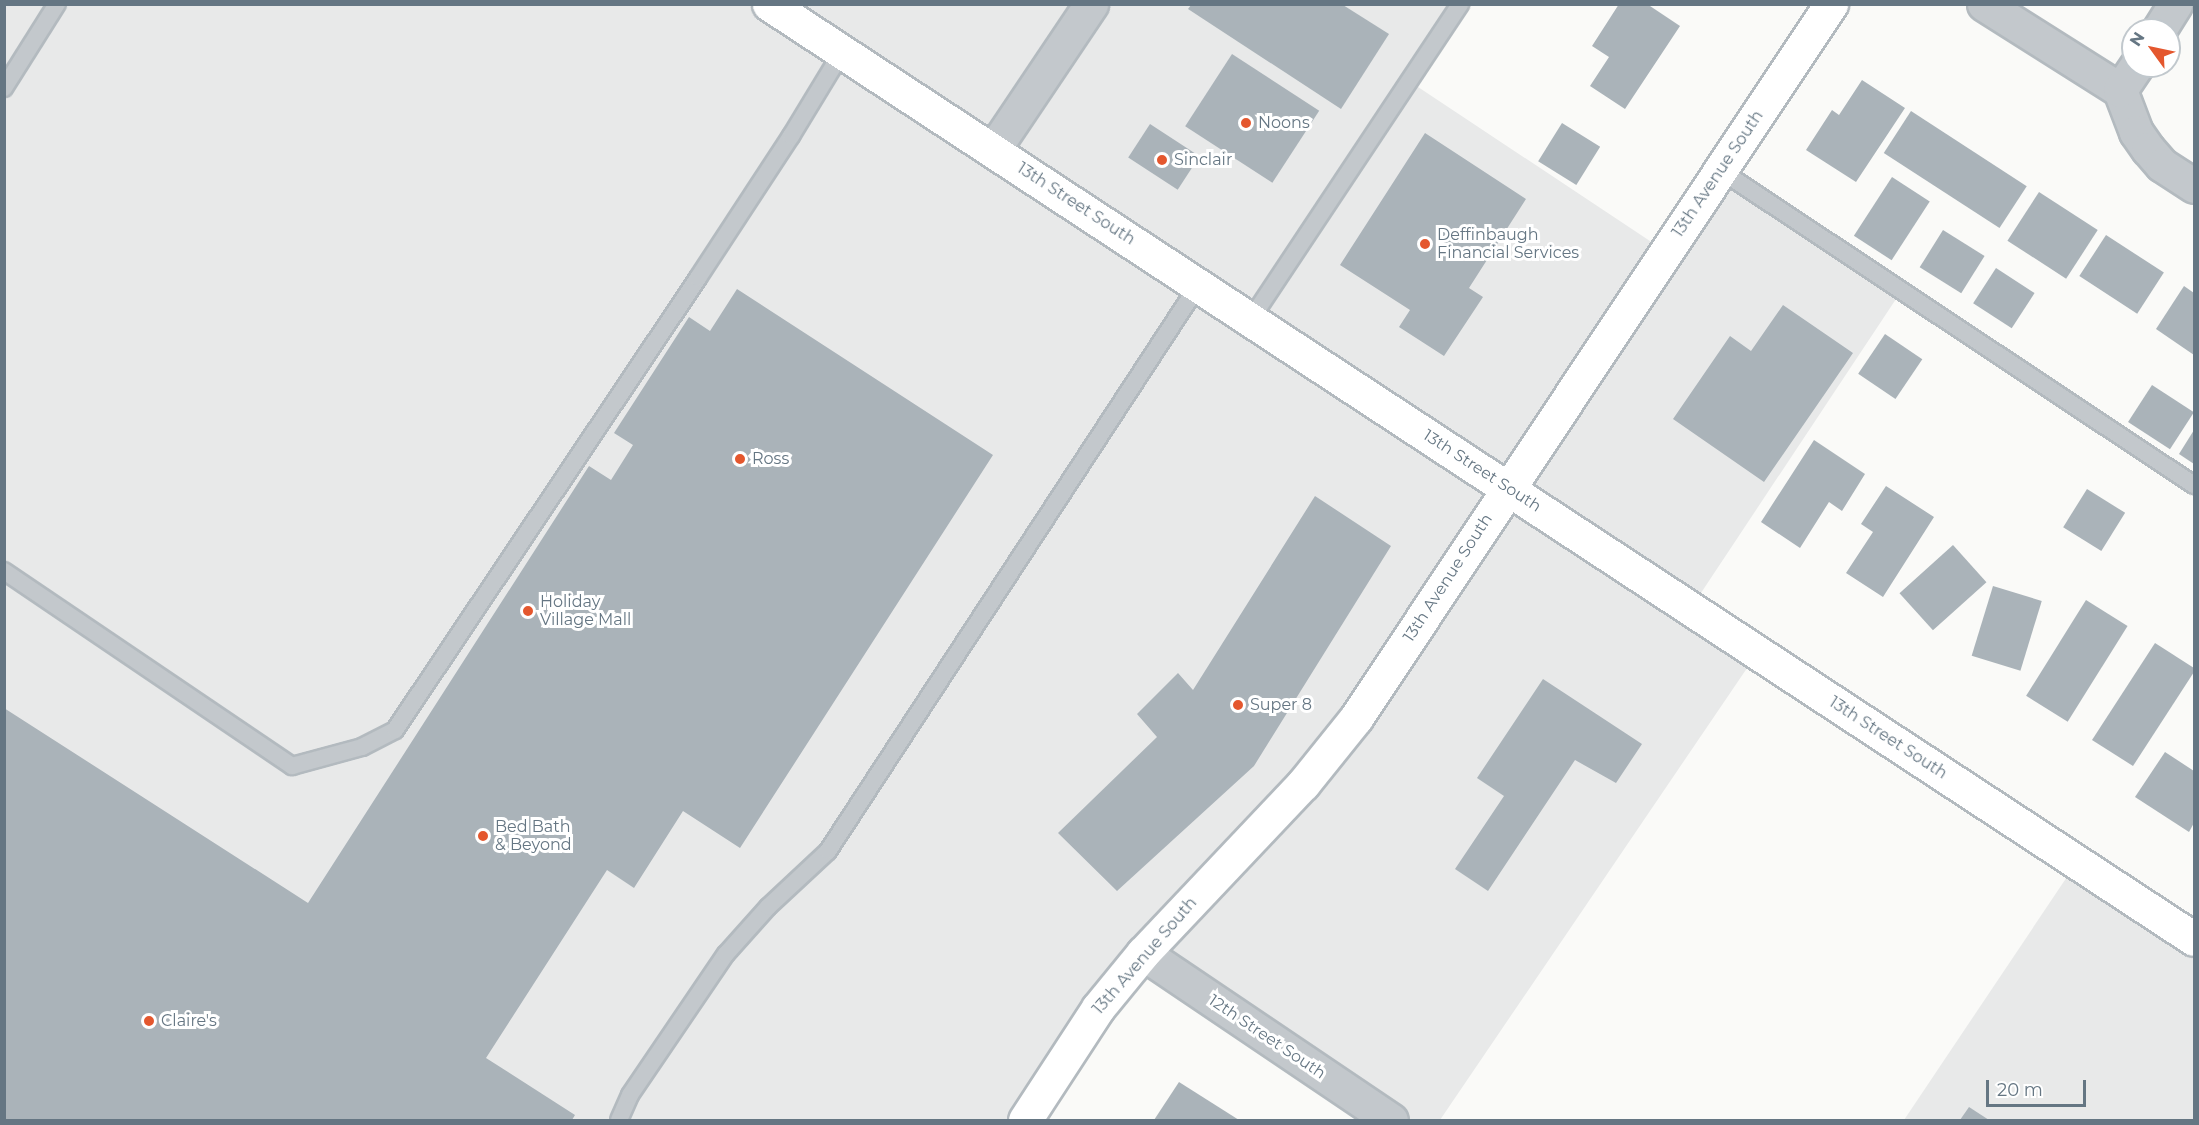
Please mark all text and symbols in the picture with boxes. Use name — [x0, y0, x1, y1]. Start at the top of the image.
north arrow — [2121, 18, 2181, 78]
text: N — [2126, 28, 2149, 50]
street label: 13th Avenue South — [1668, 107, 1768, 241]
place label: Noons — [1258, 113, 1310, 133]
marker: Noons — [1239, 116, 1253, 130]
place label: Sinclair — [1174, 150, 1232, 170]
marker: Sinclair — [1155, 153, 1169, 167]
street label: 13th Street South — [1013, 159, 1139, 249]
place label: Deffinbaugh Financial Services — [1437, 225, 1579, 263]
marker: Deffinbaugh Financial Services — [1418, 237, 1432, 251]
street label: 13th Street South — [1419, 426, 1545, 516]
place label: Ross — [752, 449, 789, 469]
marker: Ross — [733, 452, 747, 466]
street label: 13th Avenue South — [1399, 510, 1497, 646]
place label: Holiday Village Mall — [540, 592, 631, 630]
marker: Holiday Village Mall — [521, 604, 535, 618]
street label: 13th Street South — [1825, 693, 1951, 783]
place label: Super 8 — [1250, 695, 1312, 715]
marker: Super 8 — [1231, 698, 1245, 712]
place label: Bed Bath & Beyond — [495, 817, 572, 855]
marker: Bed Bath & Beyond — [476, 829, 490, 843]
street label: 13th Avenue South — [1089, 894, 1201, 1018]
street label: 12th Street South — [1205, 991, 1329, 1083]
place label: Claire's — [161, 1011, 217, 1031]
marker: Claire's — [142, 1014, 156, 1028]
scale bar — [1989, 1068, 2090, 1106]
text: 20 m — [1997, 1079, 2043, 1101]

